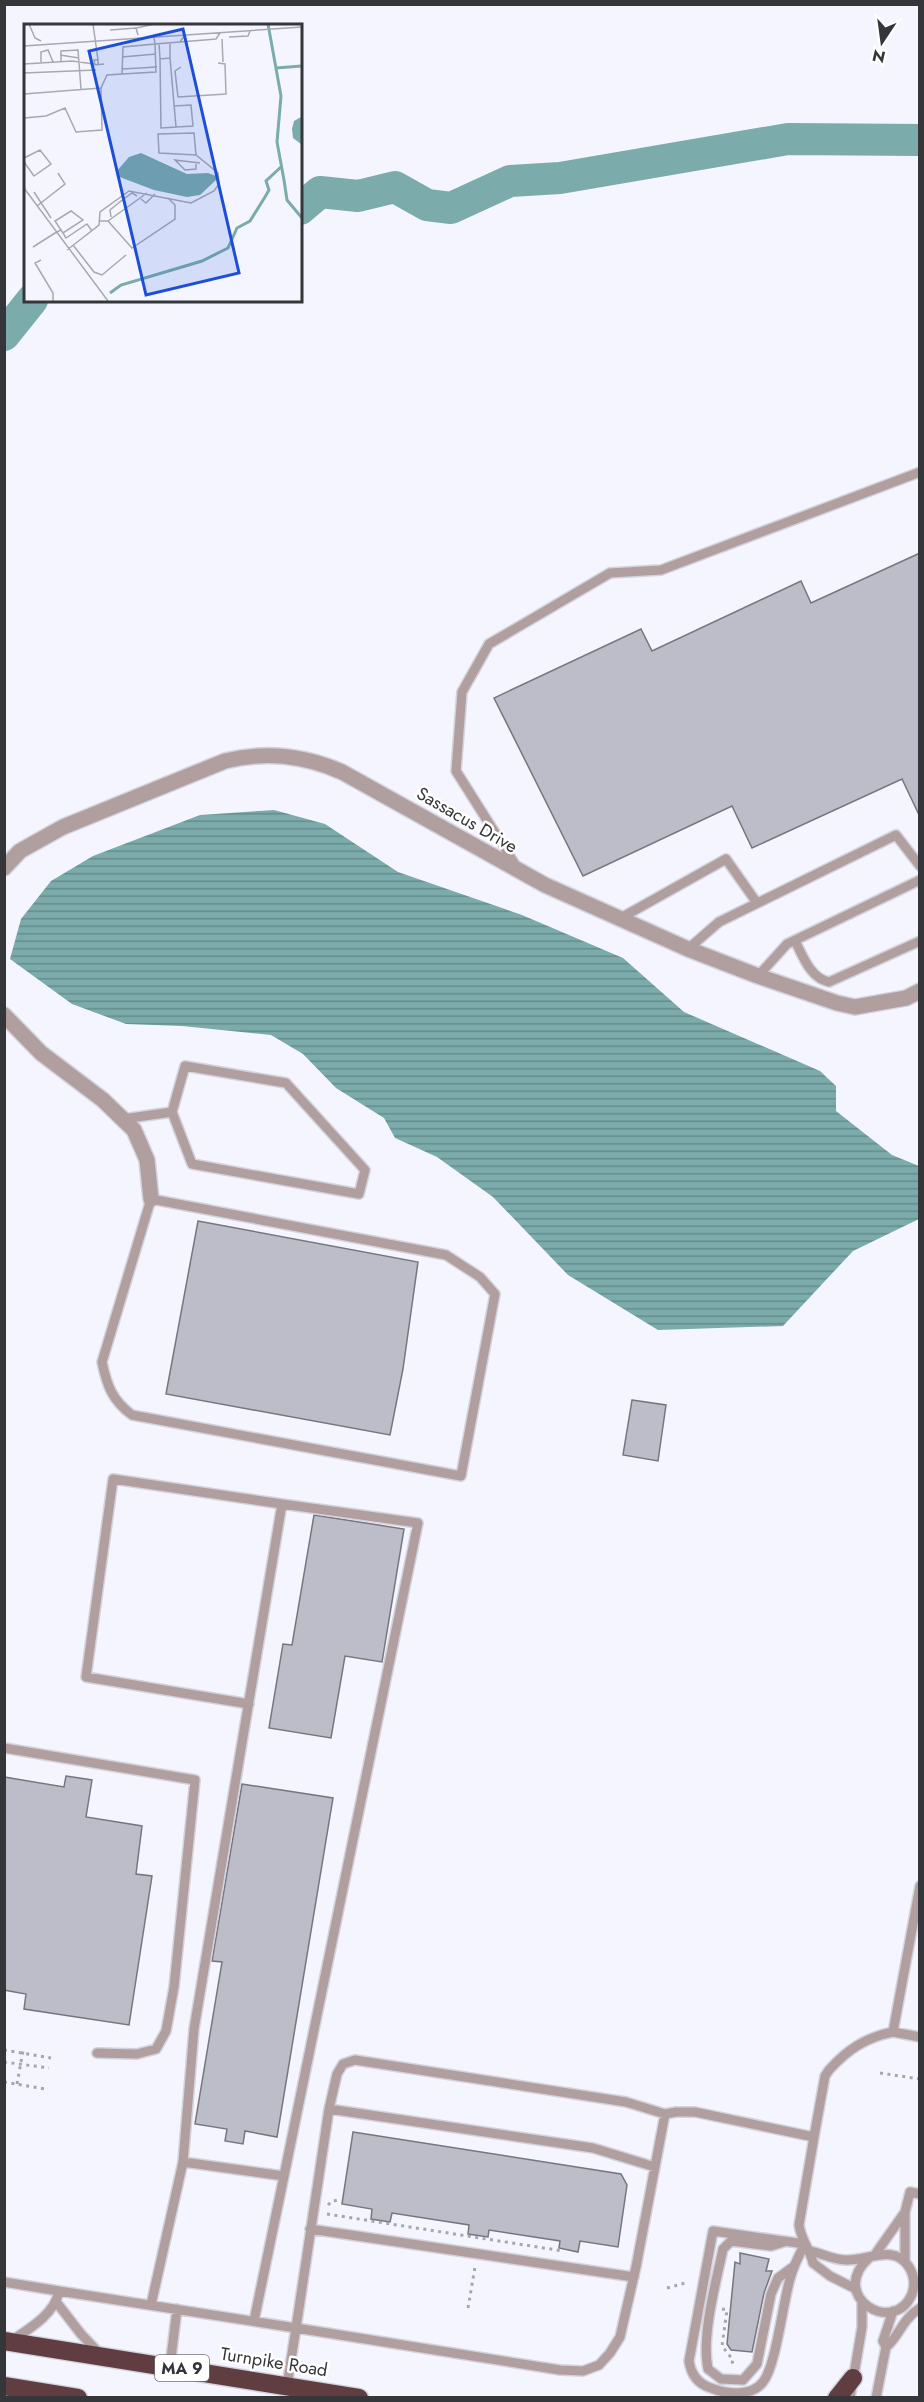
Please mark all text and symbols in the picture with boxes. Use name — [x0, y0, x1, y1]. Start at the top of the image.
north arrow — [852, 12, 912, 72]
inset map — [24, 24, 302, 302]
text: N — [870, 43, 888, 69]
street label: Sassacus Drive — [412, 781, 522, 859]
street label: Turnpike Road — [219, 2341, 329, 2383]
road number: MA 9 — [155, 2355, 209, 2381]

